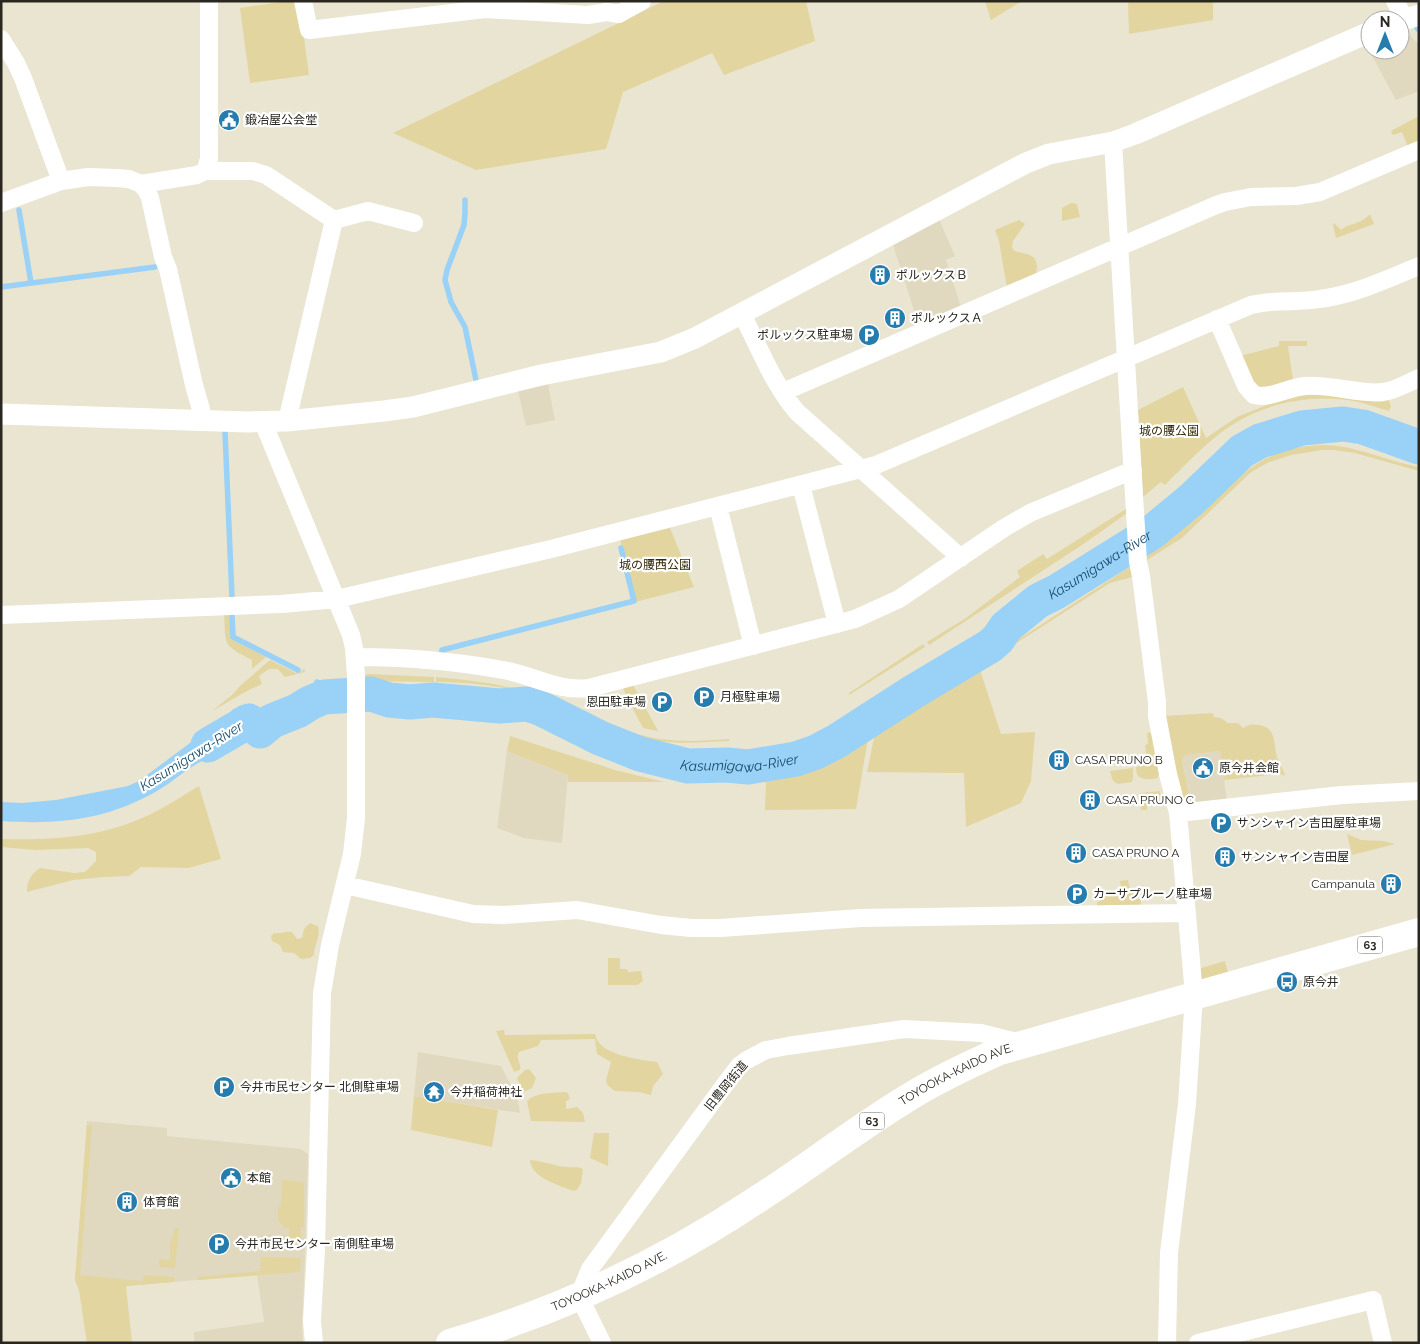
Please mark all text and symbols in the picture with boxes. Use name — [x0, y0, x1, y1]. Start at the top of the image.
north arrow — [1360, 10, 1410, 60]
text: N — [1380, 14, 1390, 30]
public building icon: 鍛冶屋公会堂 — [217, 108, 241, 132]
place label: 鍛冶屋公会堂 — [245, 113, 317, 127]
building icon: ポルックスＢ — [868, 263, 892, 287]
place label: ポルックスＢ — [896, 268, 968, 282]
building icon: ポルックスＡ — [883, 306, 907, 330]
place label: ポルックスＡ — [911, 311, 983, 325]
parking icon: ポルックス駐車場 — [857, 323, 881, 347]
place label: ポルックス駐車場 — [757, 328, 853, 342]
park label: 城の腰公園 — [1139, 424, 1199, 438]
water label: Kasumigawa-River — [1046, 526, 1155, 603]
park label: 城の腰西公園 — [619, 558, 691, 572]
parking icon: 月極駐車場 — [692, 685, 716, 709]
parking icon: 恩田駐車場 — [650, 690, 674, 714]
place label: 月極駐車場 — [720, 690, 780, 704]
place label: 恩田駐車場 — [586, 695, 646, 709]
water label: Kasumigawa-River — [137, 717, 246, 794]
building icon: CASA PRUNO B — [1047, 748, 1071, 772]
water label: Kasumigawa-River — [679, 751, 801, 776]
place label: CASA PRUNO B — [1075, 753, 1163, 767]
public building icon: 原今井会館 — [1191, 756, 1215, 780]
place label: 原今井会館 — [1219, 761, 1279, 775]
building icon: CASA PRUNO C — [1078, 788, 1102, 812]
place label: CASA PRUNO C — [1106, 793, 1194, 807]
parking icon: サンシャイン吉田屋駐車場 — [1209, 811, 1233, 835]
place label: サンシャイン吉田屋駐車場 — [1237, 816, 1381, 830]
building icon: CASA PRUNO A — [1064, 841, 1088, 865]
building icon: サンシャイン吉田屋 — [1213, 845, 1237, 869]
place label: CASA PRUNO A — [1092, 846, 1179, 860]
place label: サンシャイン吉田屋 — [1241, 850, 1349, 864]
building icon: Campanula — [1379, 872, 1403, 896]
place label: Campanula — [1311, 877, 1375, 891]
parking icon: カーサプルーノ駐車場 — [1065, 882, 1089, 906]
place label: カーサプルーノ駐車場 — [1093, 887, 1212, 901]
road number: 63 — [1358, 936, 1382, 954]
bus stop icon: 原今井 — [1275, 970, 1299, 994]
place label: 原今井 — [1303, 975, 1339, 989]
street label: TOYOOKA-KAIDO AVE. — [896, 1041, 1015, 1109]
street label: 旧豊岡街道 — [702, 1058, 750, 1114]
parking icon: 今井市民センター 北側駐車場 — [212, 1075, 236, 1099]
place label: 今井市民センター 北側駐車場 — [240, 1080, 399, 1094]
temple icon: 今井稲荷神社 — [422, 1080, 446, 1104]
place label: 今井稲荷神社 — [450, 1085, 522, 1099]
road number: 63 — [860, 1112, 884, 1130]
public building icon: 本館 — [219, 1166, 243, 1190]
place label: 本館 — [247, 1171, 271, 1185]
building icon: 体育館 — [115, 1190, 139, 1214]
place label: 体育館 — [143, 1195, 179, 1209]
parking icon: 今井市民センター 南側駐車場 — [207, 1232, 231, 1256]
place label: 今井市民センター 南側駐車場 — [235, 1237, 394, 1251]
street label: TOYOOKA-KAIDO AVE. — [549, 1248, 669, 1314]

